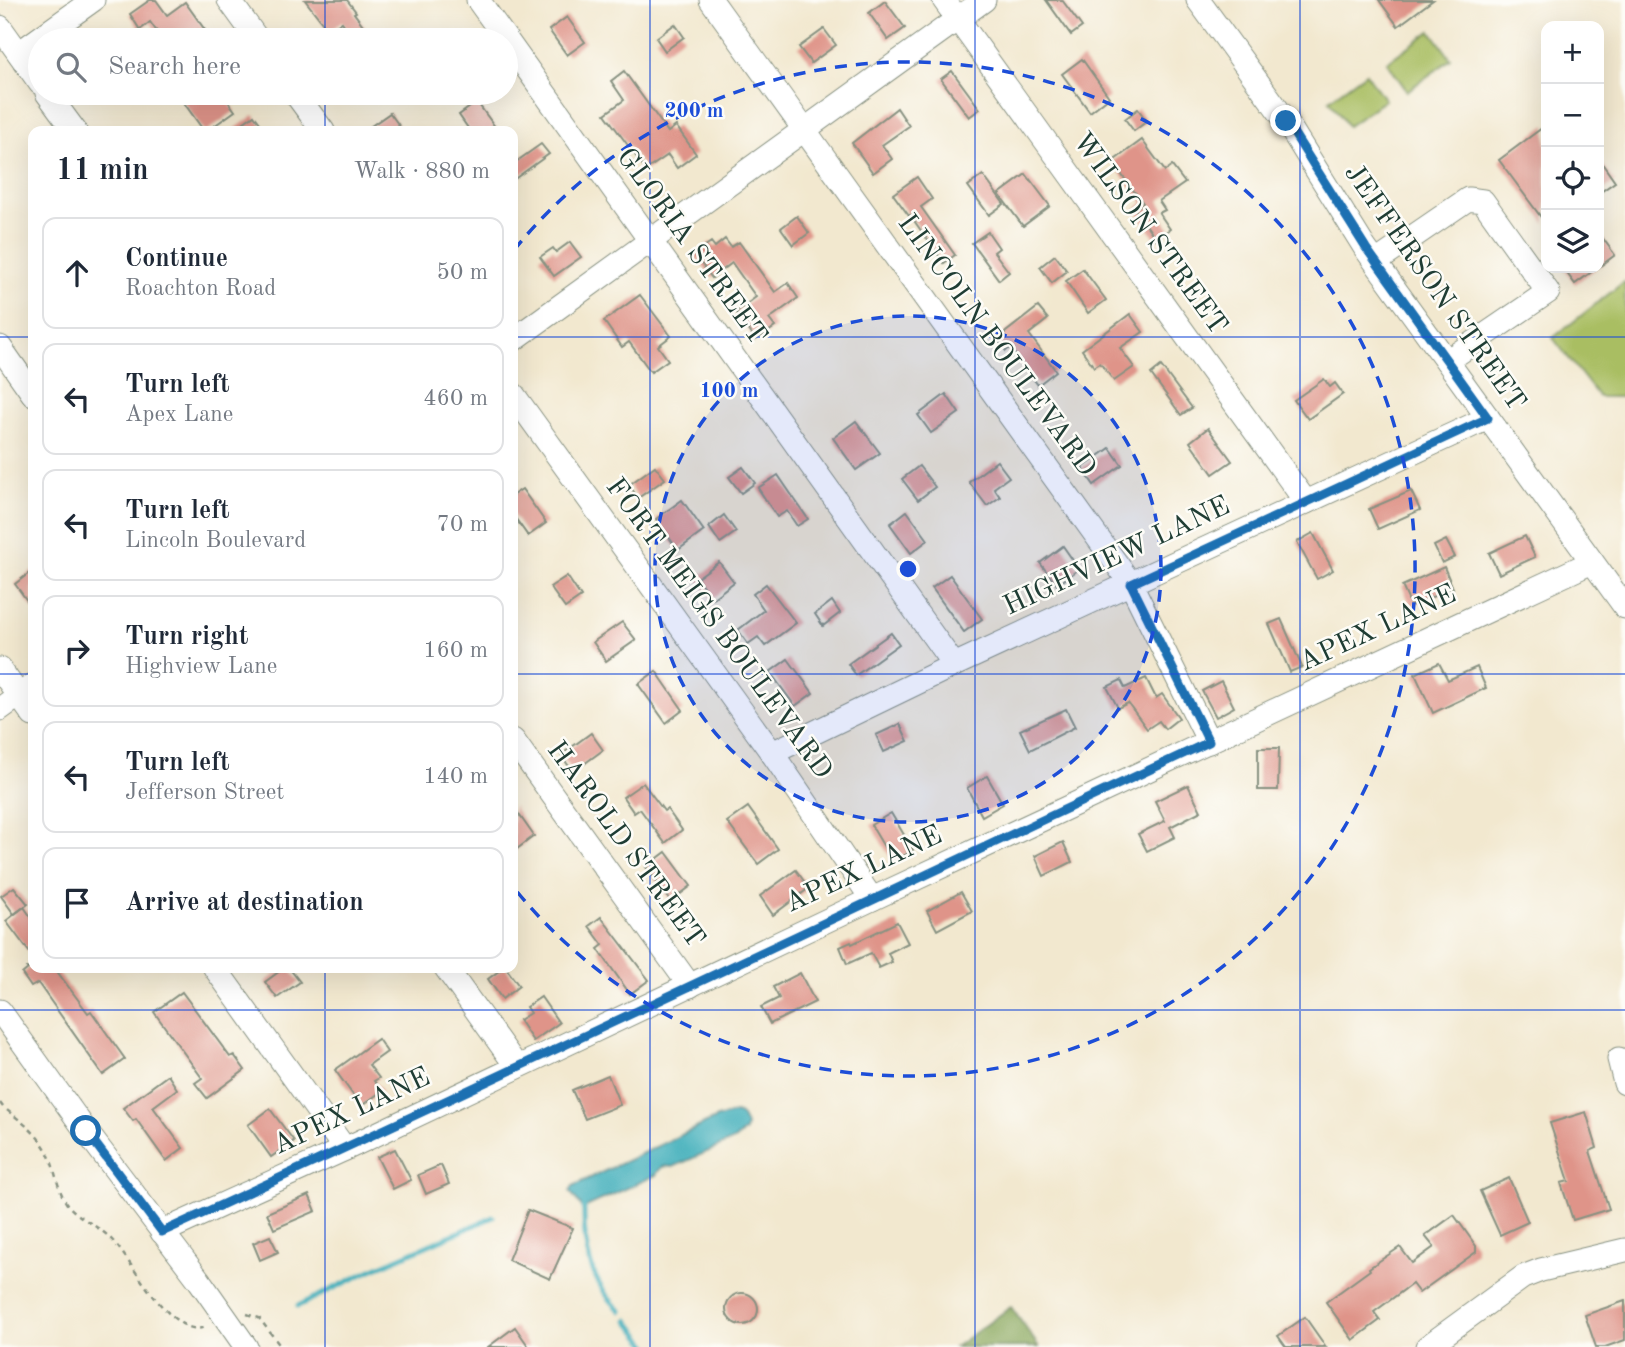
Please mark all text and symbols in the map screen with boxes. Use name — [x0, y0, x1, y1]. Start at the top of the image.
map controls — [1541, 21, 1604, 273]
button: + — [1541, 21, 1604, 84]
search box — [28, 28, 518, 105]
icon: search — [52, 48, 90, 86]
text: Search here — [108, 54, 241, 80]
button: − — [1541, 84, 1604, 147]
text: 200 m — [664, 101, 724, 122]
route end — [1270, 105, 1301, 136]
street label: WILSON STREET — [1067, 128, 1231, 340]
street label: GLORIA STREET — [611, 144, 771, 350]
button: locate — [1541, 147, 1604, 210]
text: 11 min — [56, 156, 149, 186]
text: Walk · 880 m — [354, 160, 490, 183]
street label: JEFFERSON STREET — [1338, 160, 1530, 416]
street label: LINCOLN BOULEVARD — [892, 210, 1100, 482]
button: layers — [1541, 210, 1604, 273]
text: Continue — [125, 246, 228, 272]
icon: ahead — [58, 254, 96, 292]
text: 50 m — [437, 261, 488, 284]
text: Roachton Road — [125, 277, 276, 300]
text: Turn left — [125, 372, 230, 398]
icon: left — [58, 380, 96, 418]
text: 100 m — [699, 381, 759, 402]
text: 460 m — [423, 387, 488, 410]
text: Apex Lane — [125, 403, 233, 426]
street label: FORT MEIGS BOULEVARD — [600, 473, 836, 785]
street label: HIGHVIEW LANE — [1000, 492, 1234, 622]
text: Turn left — [125, 498, 230, 524]
icon: left — [58, 506, 96, 544]
text: 70 m — [437, 513, 488, 536]
text: Lincoln Boulevard — [125, 529, 306, 552]
centre of rings — [896, 557, 920, 581]
street label: APEX LANE — [1295, 580, 1461, 678]
text: Turn right — [125, 624, 248, 650]
icon: right — [58, 632, 96, 670]
text: 160 m — [423, 639, 488, 662]
text: Highview Lane — [125, 655, 277, 678]
street label: HAROLD STREET — [541, 737, 709, 953]
text: Turn left — [125, 750, 230, 776]
icon: left — [58, 758, 96, 796]
text: 140 m — [423, 765, 488, 788]
text: Jefferson Street — [125, 781, 284, 804]
street label: APEX LANE — [781, 821, 947, 919]
icon: arrive — [58, 884, 96, 922]
text: Arrive at destination — [125, 890, 364, 916]
street label: APEX LANE — [269, 1063, 435, 1161]
route start — [70, 1115, 101, 1146]

